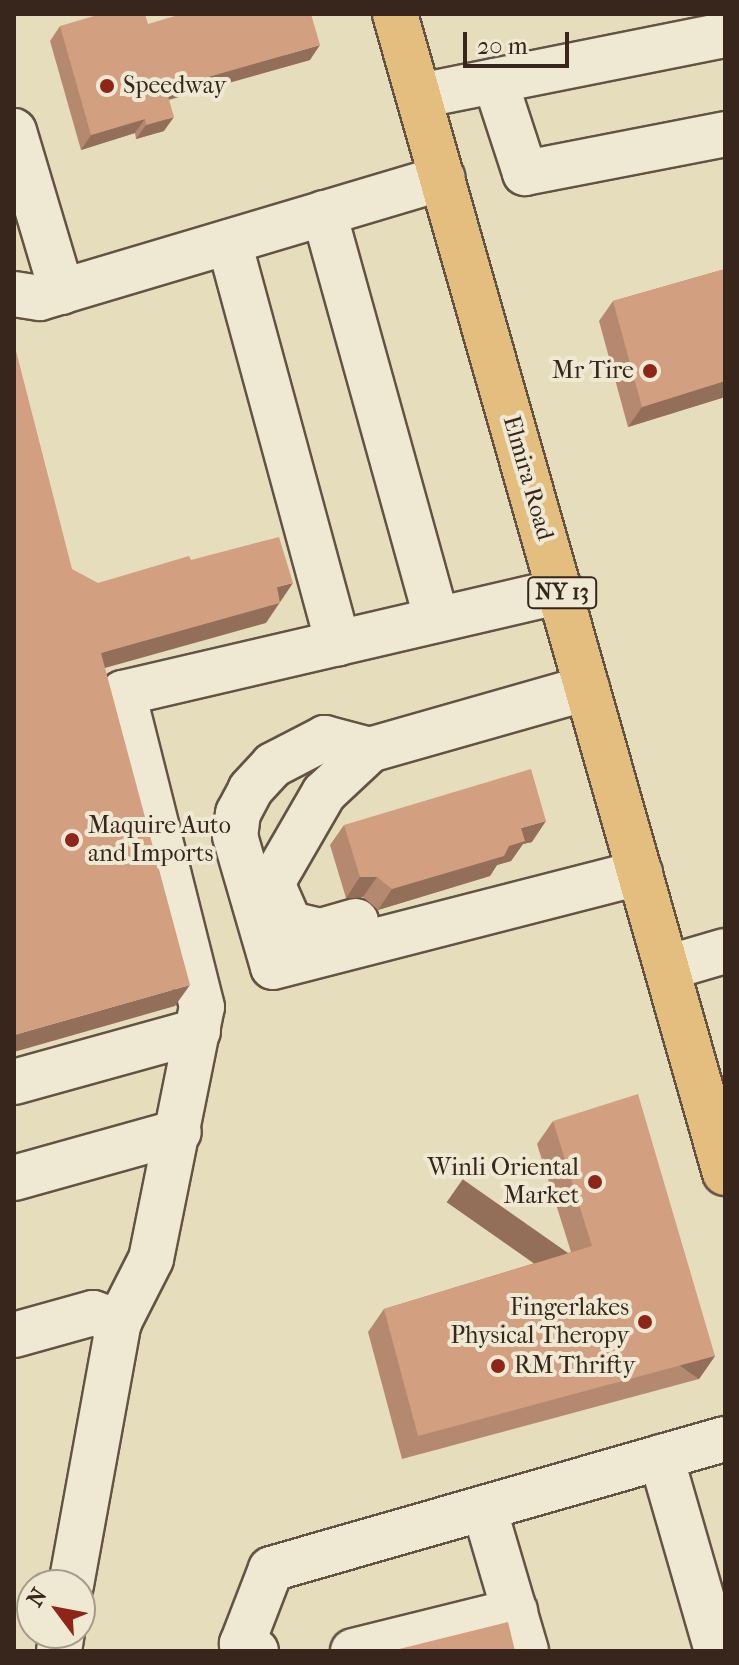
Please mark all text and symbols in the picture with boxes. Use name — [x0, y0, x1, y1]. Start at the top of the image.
scale bar — [467, 16, 573, 66]
text: 20 m — [477, 32, 528, 60]
place label: Speedway — [123, 72, 226, 100]
marker: Speedway — [98, 77, 116, 95]
place label: Mr Tire — [552, 357, 634, 385]
marker: Mr Tire — [641, 362, 659, 380]
street label: Elmira Road — [496, 412, 560, 544]
road number: NY 13 — [526, 575, 598, 611]
place label: Maquire Auto and Imports — [88, 812, 231, 868]
marker: Maquire Auto and Imports — [63, 831, 81, 849]
place label: Winli Oriental Market — [428, 1154, 579, 1210]
marker: Winli Oriental Market — [586, 1173, 604, 1191]
place label: Fingerlakes Physical Theropy — [451, 1294, 629, 1350]
marker: Fingerlakes Physical Theropy — [636, 1313, 654, 1331]
place label: RM Thrifty — [514, 1352, 635, 1380]
marker: RM Thrifty — [489, 1357, 507, 1375]
north arrow — [16, 1569, 96, 1649]
text: N — [22, 1583, 53, 1611]

